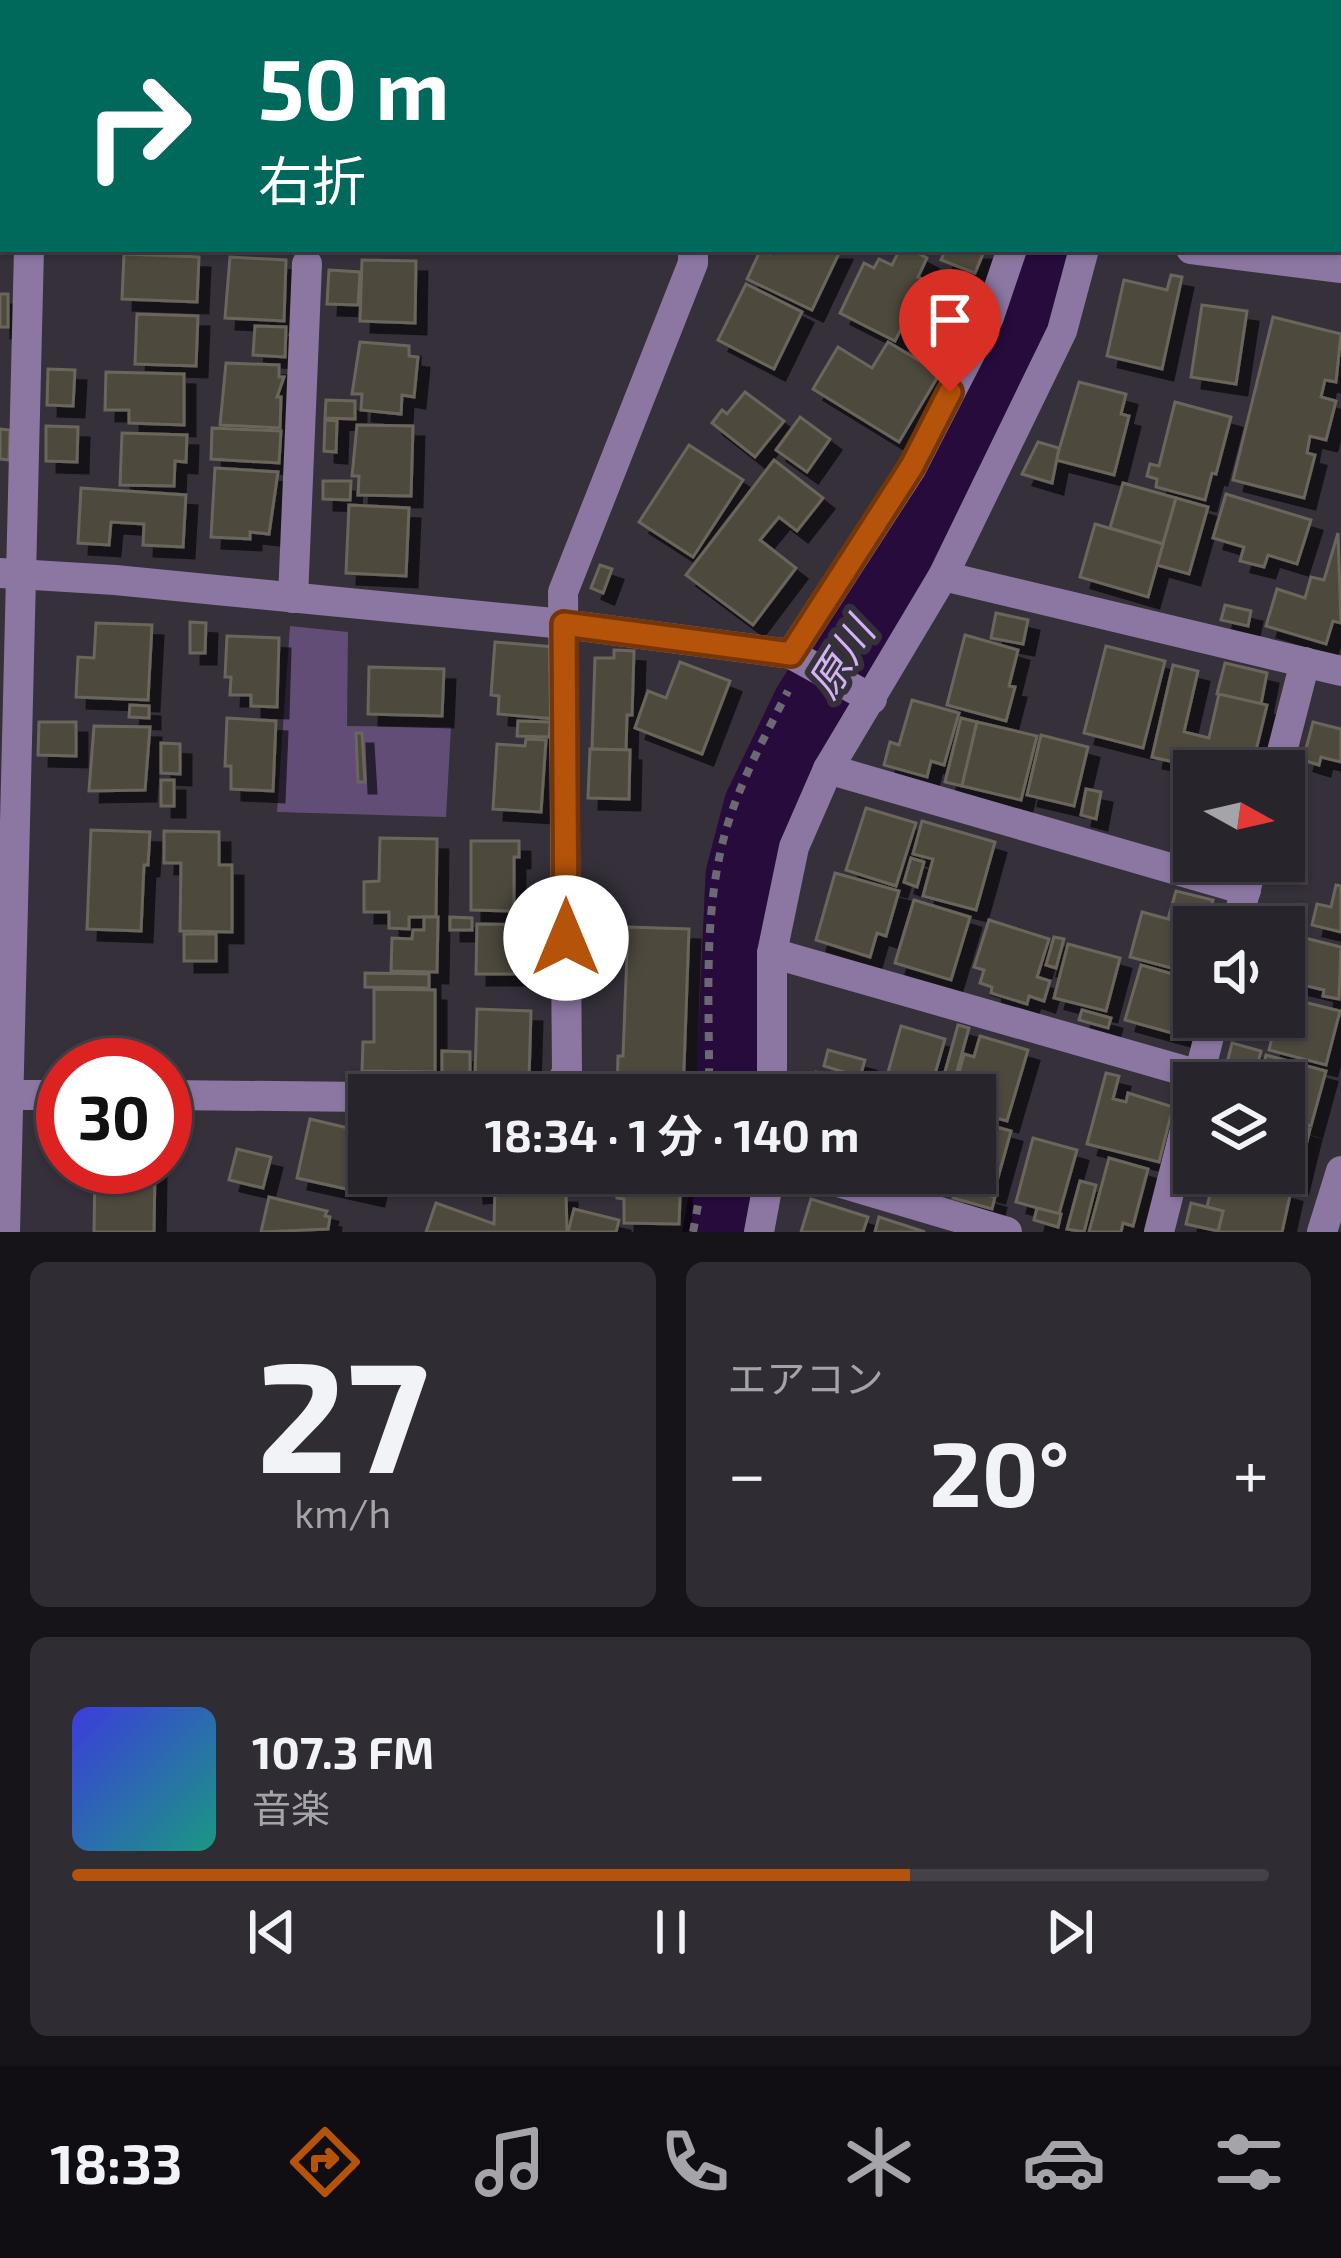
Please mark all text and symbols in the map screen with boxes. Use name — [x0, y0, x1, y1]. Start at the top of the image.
text: 50 m — [258, 36, 450, 137]
icon: right — [60, 48, 216, 204]
text: 右折 — [258, 147, 366, 212]
pin — [899, 269, 1001, 392]
icon: arrive — [917, 287, 983, 353]
water label: 原川 — [796, 605, 885, 706]
north arrow — [1173, 750, 1305, 882]
map controls — [1173, 750, 1305, 1194]
position arrow — [503, 875, 629, 1001]
button: sound — [1173, 906, 1305, 1038]
speed limit sign: 30 — [36, 1038, 192, 1194]
button: layers — [1173, 1062, 1305, 1194]
text: 18:34 · 1 分 · 140 m — [485, 1107, 859, 1161]
text: 27 — [256, 1317, 429, 1504]
text: エアコン — [728, 1354, 884, 1401]
text: 20° — [929, 1417, 1069, 1525]
text: − — [728, 1432, 766, 1511]
text: + — [1233, 1432, 1269, 1511]
text: km/h — [294, 1489, 391, 1536]
text: 107.3 FM — [252, 1724, 434, 1778]
text: 音楽 — [252, 1784, 330, 1831]
icon: previous — [239, 1899, 305, 1965]
icon: pause — [638, 1899, 704, 1965]
icon: next — [1037, 1899, 1103, 1965]
icon: directions — [283, 2120, 367, 2204]
icon: music — [468, 2120, 552, 2204]
icon: phone — [653, 2120, 737, 2204]
icon: climate — [837, 2120, 921, 2204]
icon: car — [1022, 2120, 1106, 2204]
icon: filters — [1207, 2120, 1291, 2204]
text: 18:33 — [50, 2130, 182, 2195]

